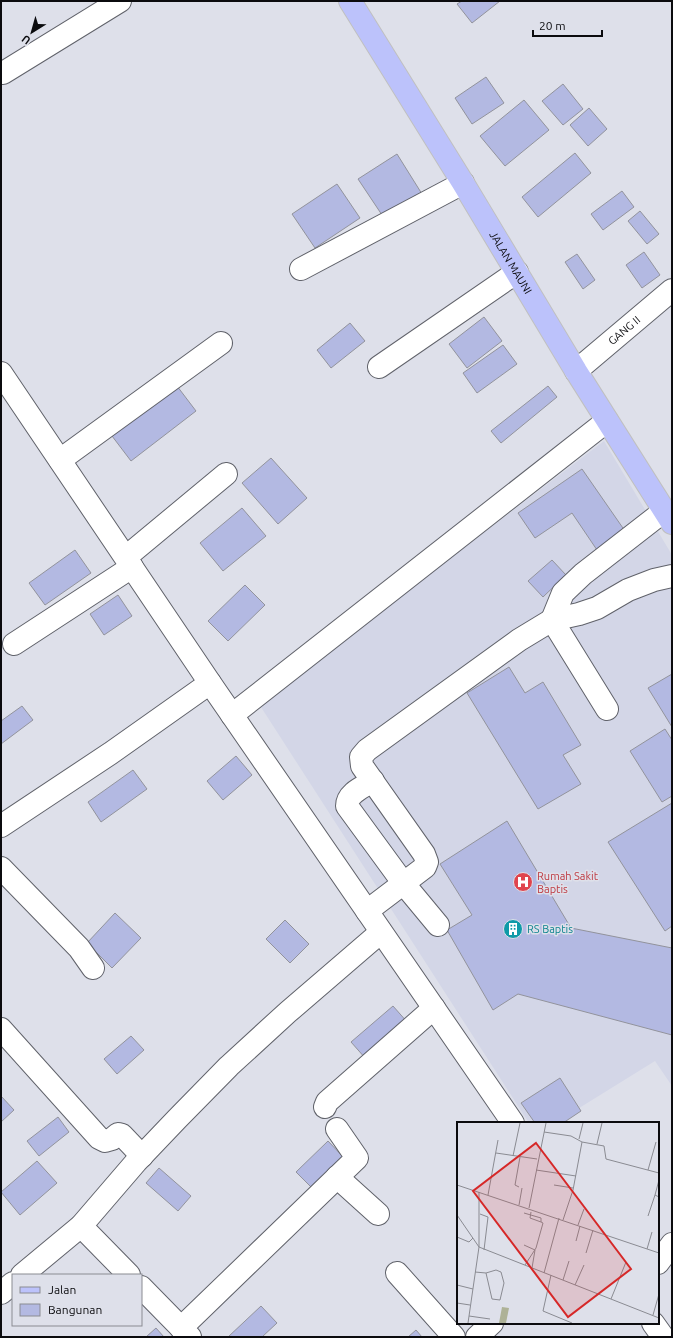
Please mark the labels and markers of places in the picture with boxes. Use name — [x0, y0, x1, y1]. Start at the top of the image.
place label: Rumah Sakit Baptis — [537, 870, 599, 895]
hospital icon: Rumah Sakit Baptis — [512, 871, 534, 893]
building icon: RS Baptis — [502, 918, 524, 940]
place label: RS Baptis — [527, 923, 573, 935]

